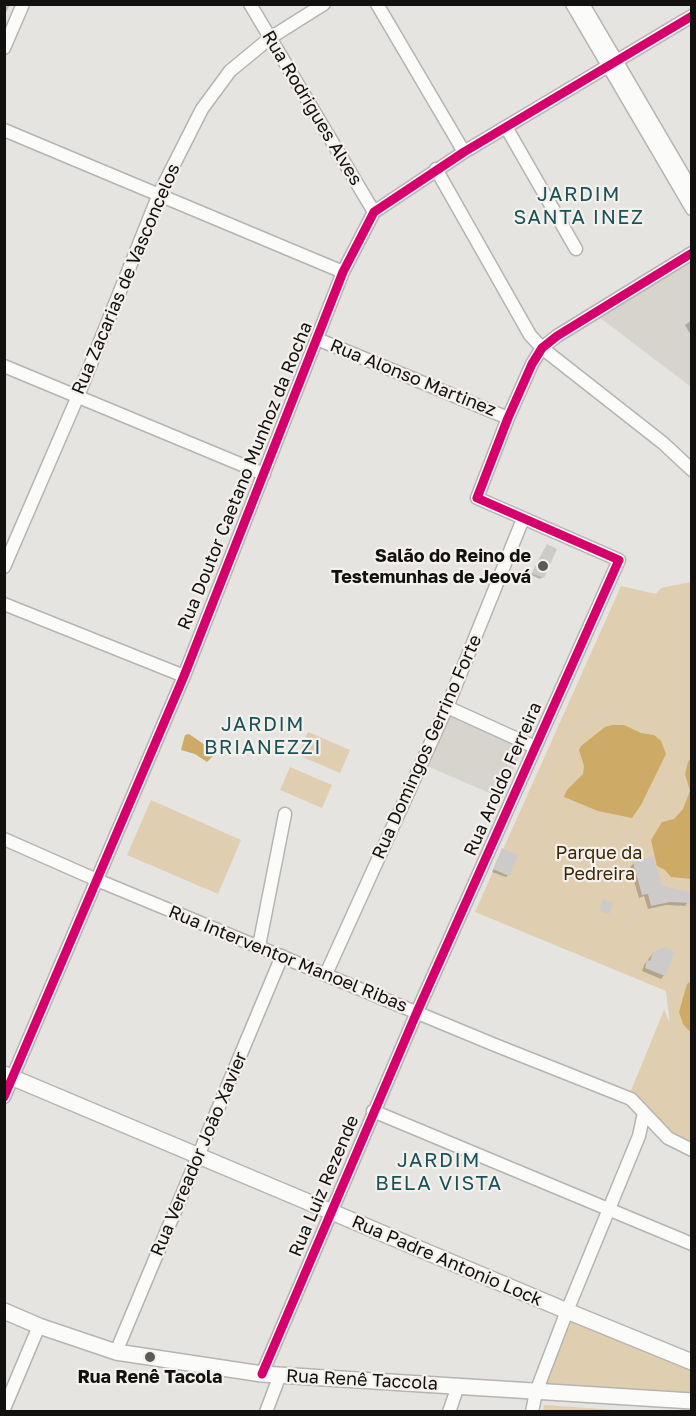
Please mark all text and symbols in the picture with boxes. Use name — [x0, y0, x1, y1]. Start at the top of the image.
street label: Rua Rodrigues Alves — [257, 27, 367, 189]
street label: Rua Zacarias de Vasconcelos — [67, 160, 185, 398]
district label: JARDIM SANTA INEZ — [513, 183, 645, 230]
street label: Rua Doutor Caetano Munhoz da Rocha — [173, 319, 317, 633]
street label: Rua Alonso Martinez — [327, 335, 499, 421]
place label: Salão do Reino de Testemunhas de Jeová — [331, 545, 531, 588]
marker: Salão do Reino de Testemunhas de Jeová — [536, 559, 550, 573]
street label: Rua Domingos Gerrino Forte — [368, 631, 486, 863]
street label: Rua Aroldo Ferreira — [459, 699, 547, 859]
district label: JARDIM BRIANEZZI — [204, 713, 322, 760]
park label: Parque da Pedreira — [556, 842, 642, 884]
street label: Rua Interventor Manoel Ribas — [165, 901, 411, 1017]
street label: Rua Vereador João Xavier — [146, 1049, 252, 1259]
street label: Rua Luiz Rezende — [284, 1112, 364, 1260]
district label: JARDIM BELA VISTA — [375, 1149, 503, 1196]
street label: Rua Padre Antonio Lock — [348, 1211, 546, 1311]
marker: Rua Renê Tacola — [143, 1350, 157, 1364]
street label: Rua Renê Taccola — [286, 1365, 438, 1395]
place label: Rua Renê Tacola — [77, 1366, 223, 1388]

